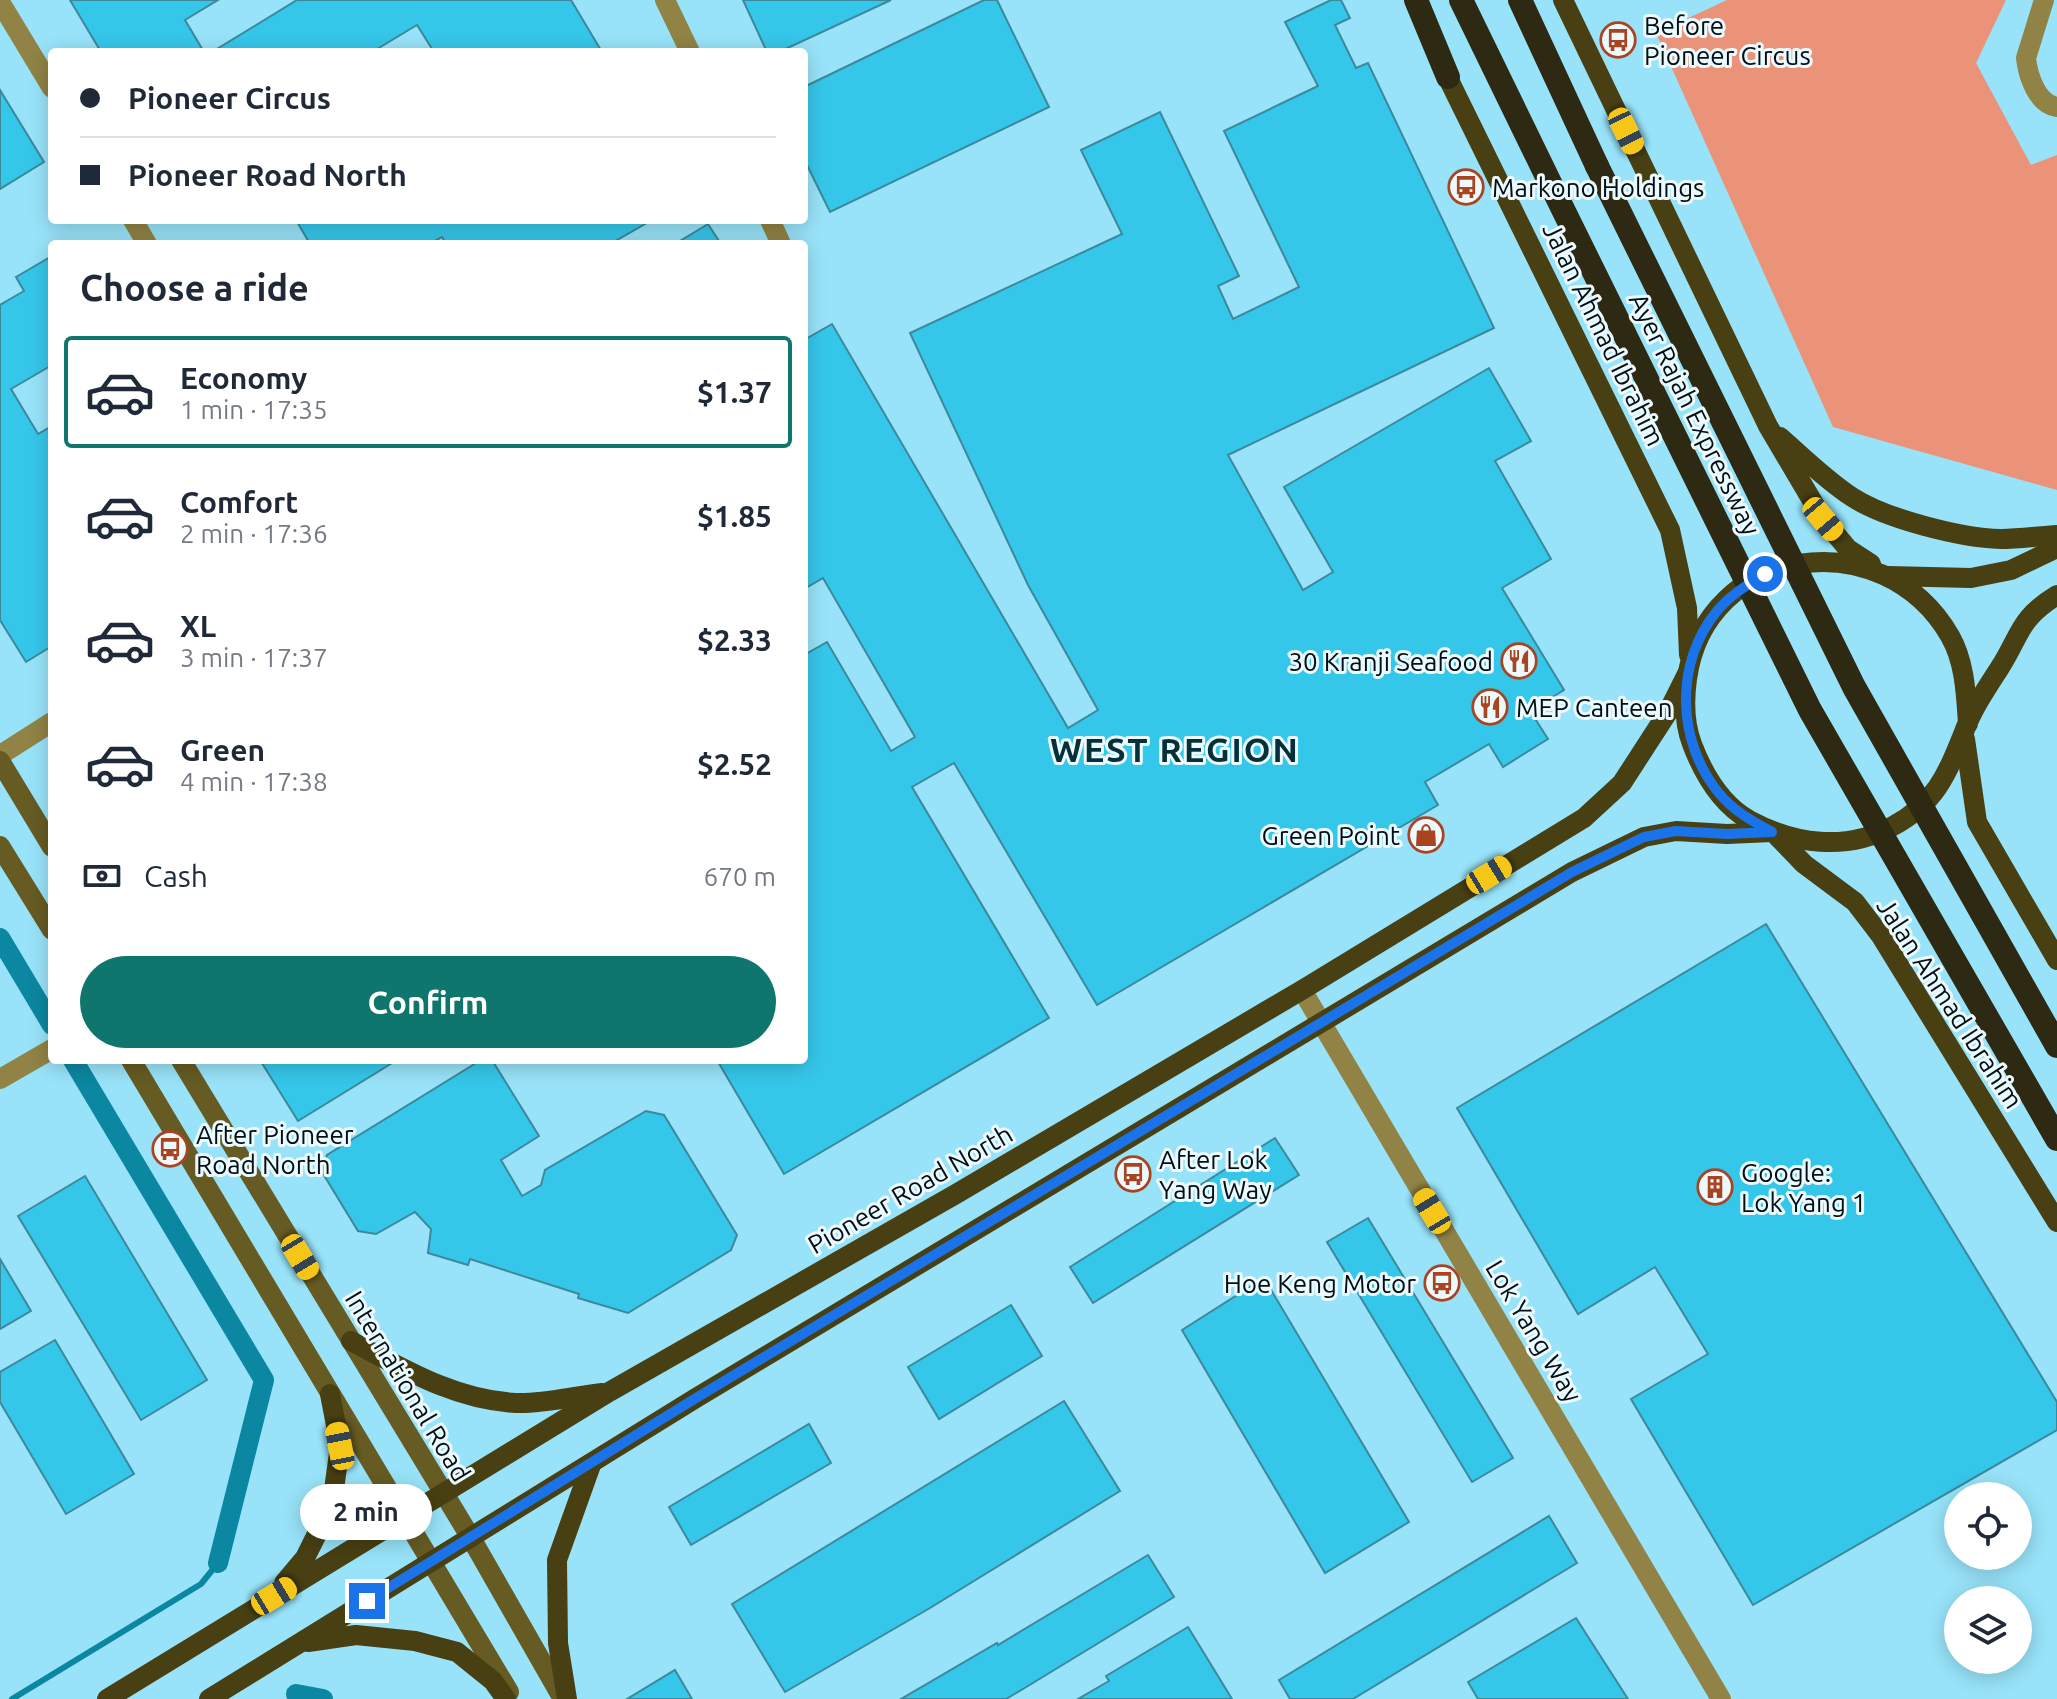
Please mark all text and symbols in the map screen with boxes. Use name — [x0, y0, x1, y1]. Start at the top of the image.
place label: Before Pioneer Circus — [1644, 11, 1811, 70]
bus stop icon: Before Pioneer Circus — [1599, 21, 1637, 59]
text: Pioneer Circus — [128, 81, 331, 115]
car — [1605, 104, 1647, 158]
text: Pioneer Road North — [128, 158, 407, 192]
bus stop icon: Markono Holdings — [1447, 168, 1485, 206]
place label: Markono Holdings — [1492, 173, 1704, 202]
street label: Jalan Ahmad Ibrahim — [1537, 218, 1671, 450]
text: Choose a ride — [80, 267, 309, 308]
street label: Ayer Rajah Expressway — [1624, 288, 1766, 540]
icon: car — [84, 356, 156, 428]
text: Economy — [180, 361, 307, 395]
text: $1.37 — [697, 375, 772, 409]
text: 1 min · 17:35 — [180, 395, 328, 424]
icon: car — [84, 480, 156, 552]
text: Comfort — [180, 485, 298, 519]
car — [1798, 493, 1848, 545]
text: $1.85 — [697, 499, 772, 533]
text: 2 min · 17:36 — [180, 519, 328, 548]
route start — [1747, 556, 1783, 592]
icon: car — [84, 604, 156, 676]
text: XL — [180, 609, 216, 643]
text: $2.33 — [697, 623, 772, 657]
restaurant icon: 30 Kranji Seafood — [1500, 642, 1538, 680]
text: 3 min · 17:37 — [180, 643, 328, 672]
place label: 30 Kranji Seafood — [1288, 647, 1493, 676]
restaurant icon: MEP Canteen — [1471, 688, 1509, 726]
place label: MEP Canteen — [1516, 693, 1673, 722]
icon: car — [84, 728, 156, 800]
district label: WEST REGION — [1050, 730, 1300, 768]
text: Green — [180, 733, 265, 767]
text: $2.52 — [697, 747, 772, 781]
text: 4 min · 17:38 — [180, 767, 328, 796]
shop icon: Green Point — [1407, 816, 1445, 854]
place label: Green Point — [1262, 821, 1400, 850]
car — [1462, 852, 1516, 898]
icon: cash — [80, 854, 124, 898]
text: Cash — [144, 859, 208, 893]
text: 670 m — [704, 862, 776, 891]
street label: Jalan Ahmad Ibrahim — [1871, 893, 2029, 1113]
button: Confirm — [80, 956, 776, 1048]
street label: Pioneer Road North — [803, 1119, 1017, 1259]
place label: After Pioneer Road North — [196, 1120, 354, 1179]
bus stop icon: After Pioneer Road North — [151, 1130, 189, 1168]
place label: After Lok Yang Way — [1159, 1145, 1272, 1204]
bus stop icon: After Lok Yang Way — [1114, 1155, 1152, 1193]
place label: Google: Lok Yang 1 — [1741, 1158, 1866, 1217]
building icon: Google: Lok Yang 1 — [1696, 1168, 1734, 1206]
car — [1409, 1184, 1455, 1238]
car — [277, 1230, 323, 1284]
street label: Lok Yang Way — [1480, 1255, 1588, 1407]
bus stop icon: Hoe Keng Motor — [1423, 1264, 1461, 1302]
place label: Hoe Keng Motor — [1224, 1269, 1416, 1298]
street label: International Road — [340, 1286, 476, 1486]
car — [324, 1420, 356, 1472]
map controls — [1944, 1482, 2032, 1674]
button: locate — [1944, 1482, 2032, 1570]
callout: 2 min — [301, 1485, 433, 1541]
text: 2 min — [333, 1497, 399, 1526]
car — [247, 1573, 301, 1619]
route end — [349, 1583, 385, 1619]
button: layers — [1944, 1586, 2032, 1674]

